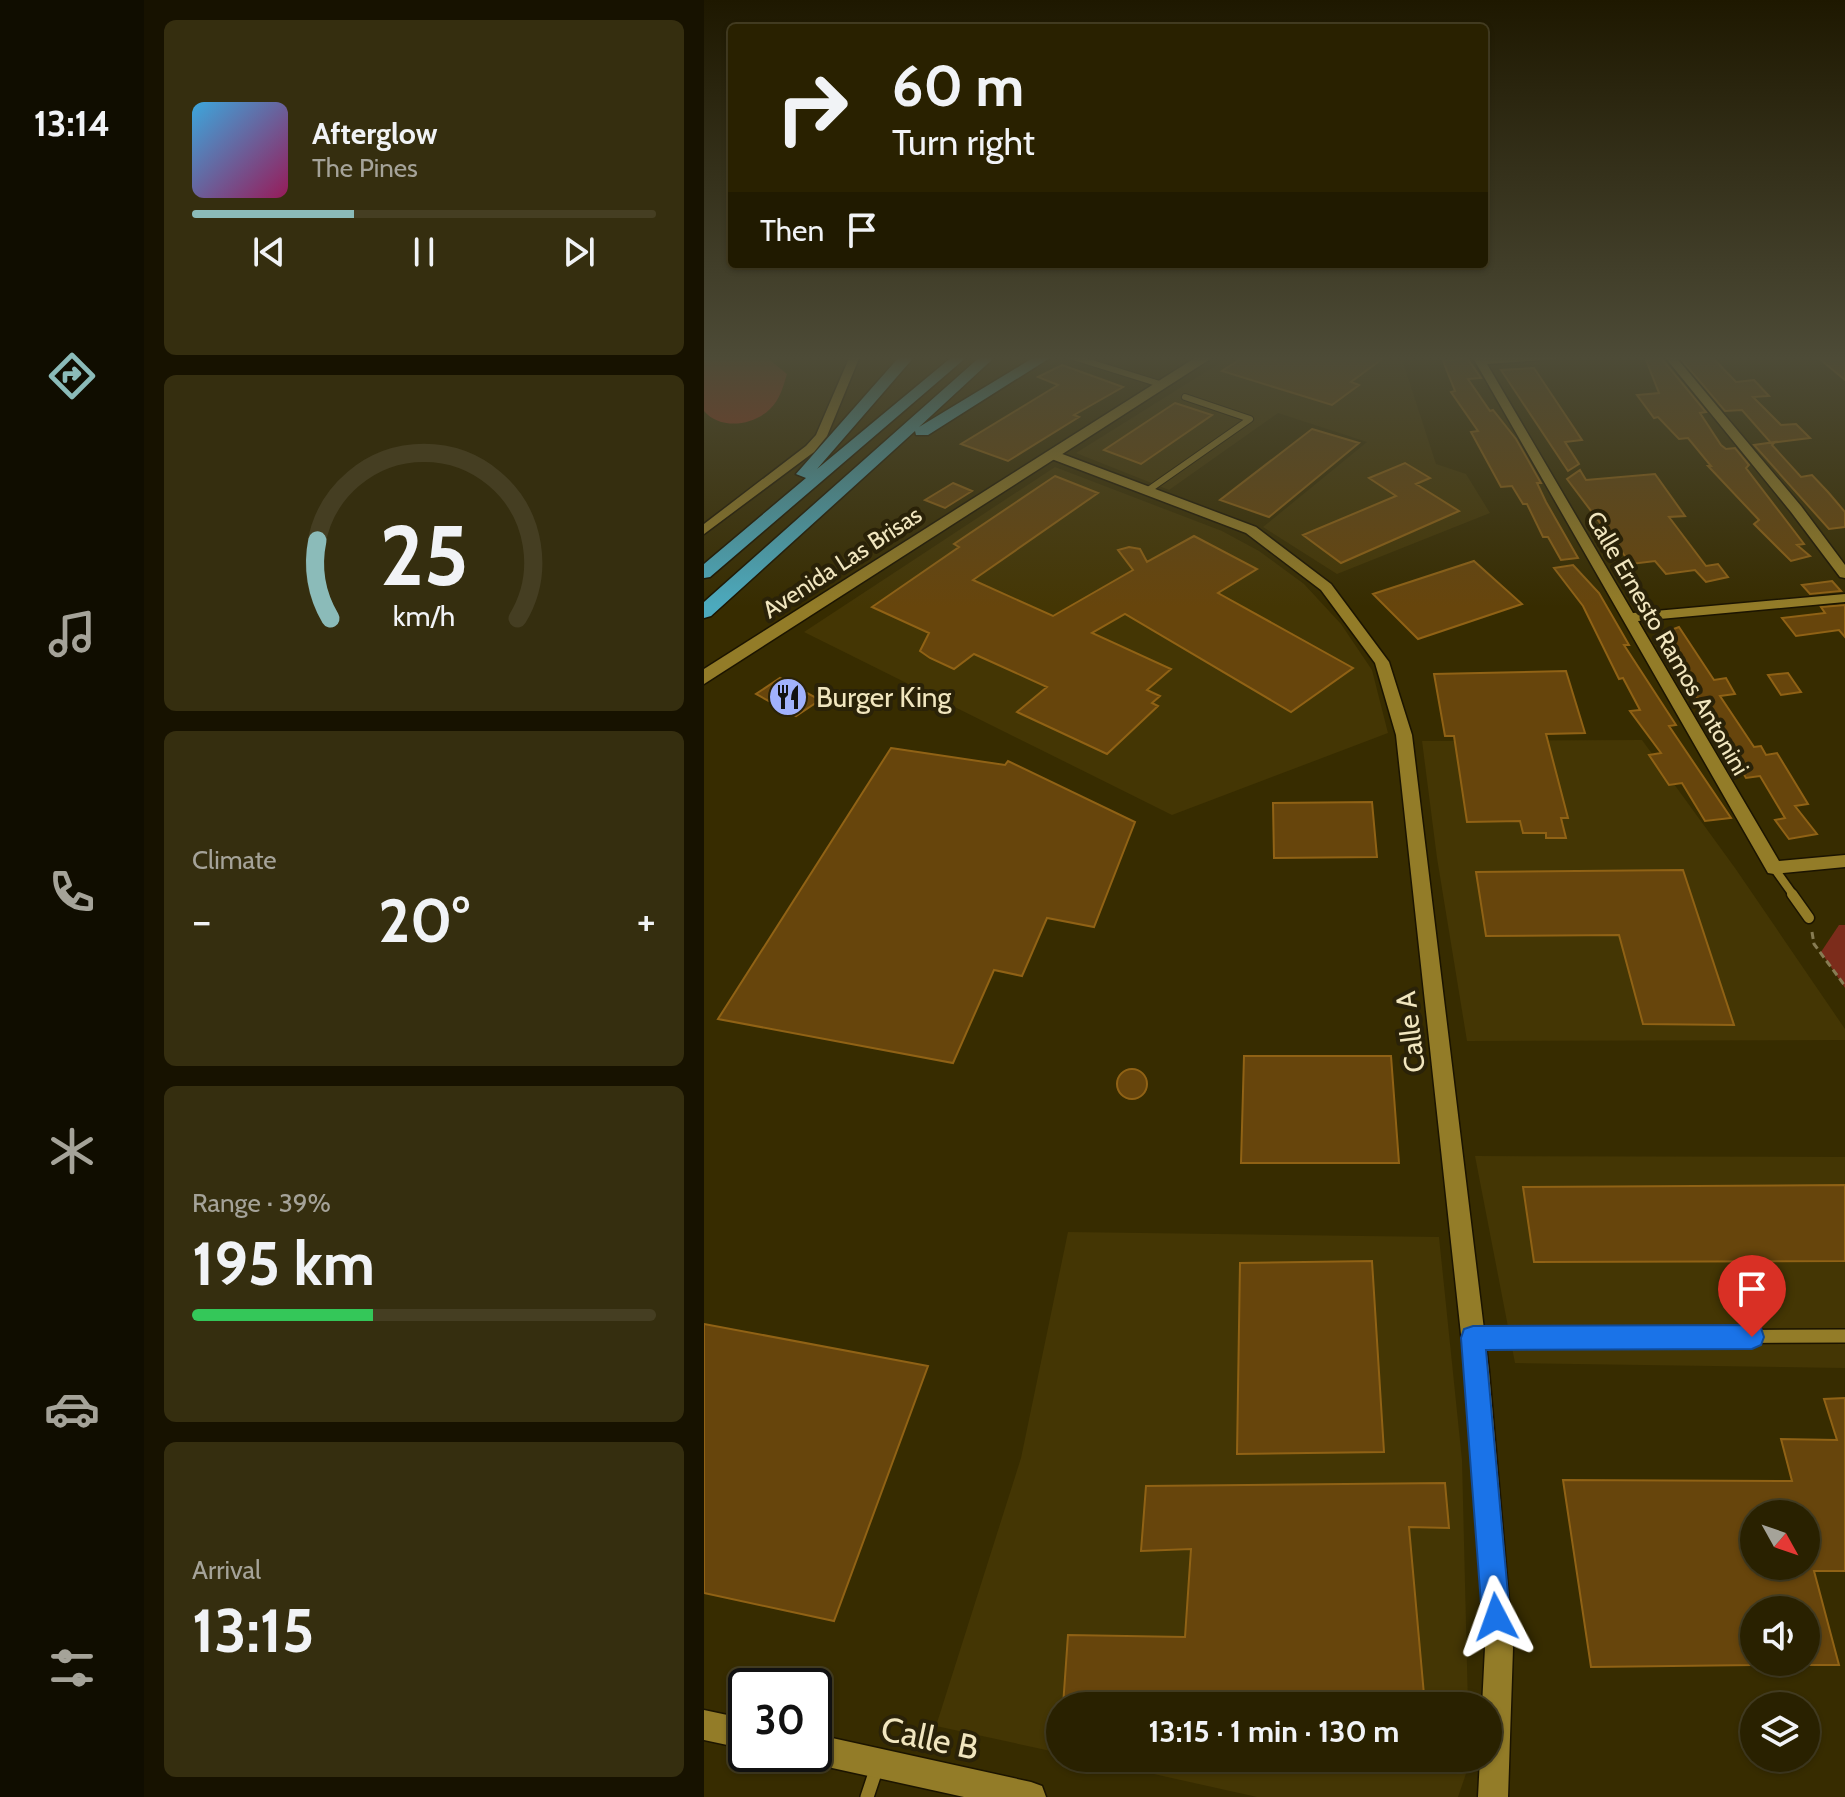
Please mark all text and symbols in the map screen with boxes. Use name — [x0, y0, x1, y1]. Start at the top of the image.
text: 60 m — [892, 52, 1024, 120]
icon: right — [760, 56, 864, 160]
text: 13:14 — [34, 101, 110, 145]
text: Afterglow — [312, 115, 438, 152]
text: Turn right — [892, 120, 1035, 164]
text: The Pines — [312, 152, 418, 184]
icon: arrive — [840, 208, 884, 252]
text: Then — [760, 212, 824, 249]
icon: previous — [247, 230, 291, 274]
icon: pause — [402, 230, 446, 274]
icon: next — [557, 230, 601, 274]
icon: directions — [44, 348, 100, 404]
street label: Avenida Las Brisas — [757, 500, 927, 624]
text: 25 — [380, 505, 468, 606]
street label: Calle Ernesto Ramos Antonini — [1581, 506, 1755, 780]
text: km/h — [393, 598, 455, 633]
icon: music — [44, 606, 100, 662]
restaurant icon: Burger King — [767, 676, 809, 718]
place label: Burger King — [816, 680, 952, 714]
text: Climate — [192, 844, 277, 876]
icon: phone — [44, 864, 100, 920]
text: 20° — [378, 884, 470, 957]
text: − — [192, 894, 211, 947]
text: + — [637, 894, 656, 947]
street label: Calle A — [1388, 989, 1432, 1075]
icon: climate — [44, 1123, 100, 1179]
text: Range · 39% — [192, 1187, 331, 1219]
text: 195 km — [192, 1227, 375, 1300]
pin — [1718, 1255, 1786, 1337]
icon: arrive — [1730, 1267, 1774, 1311]
icon: car — [44, 1381, 100, 1437]
north arrow — [1740, 1500, 1820, 1580]
map controls — [1740, 1500, 1820, 1772]
text: Arrival — [192, 1554, 261, 1586]
position arrow — [1454, 1575, 1538, 1659]
text: 13:15 — [192, 1594, 314, 1667]
button: sound — [1740, 1596, 1820, 1676]
icon: filters — [44, 1640, 100, 1696]
speed limit sign: 30 — [728, 1668, 832, 1772]
button: layers — [1740, 1692, 1820, 1772]
street label: Calle B — [877, 1707, 983, 1769]
text: 13:15 · 1 min · 130 m — [1149, 1713, 1399, 1750]

